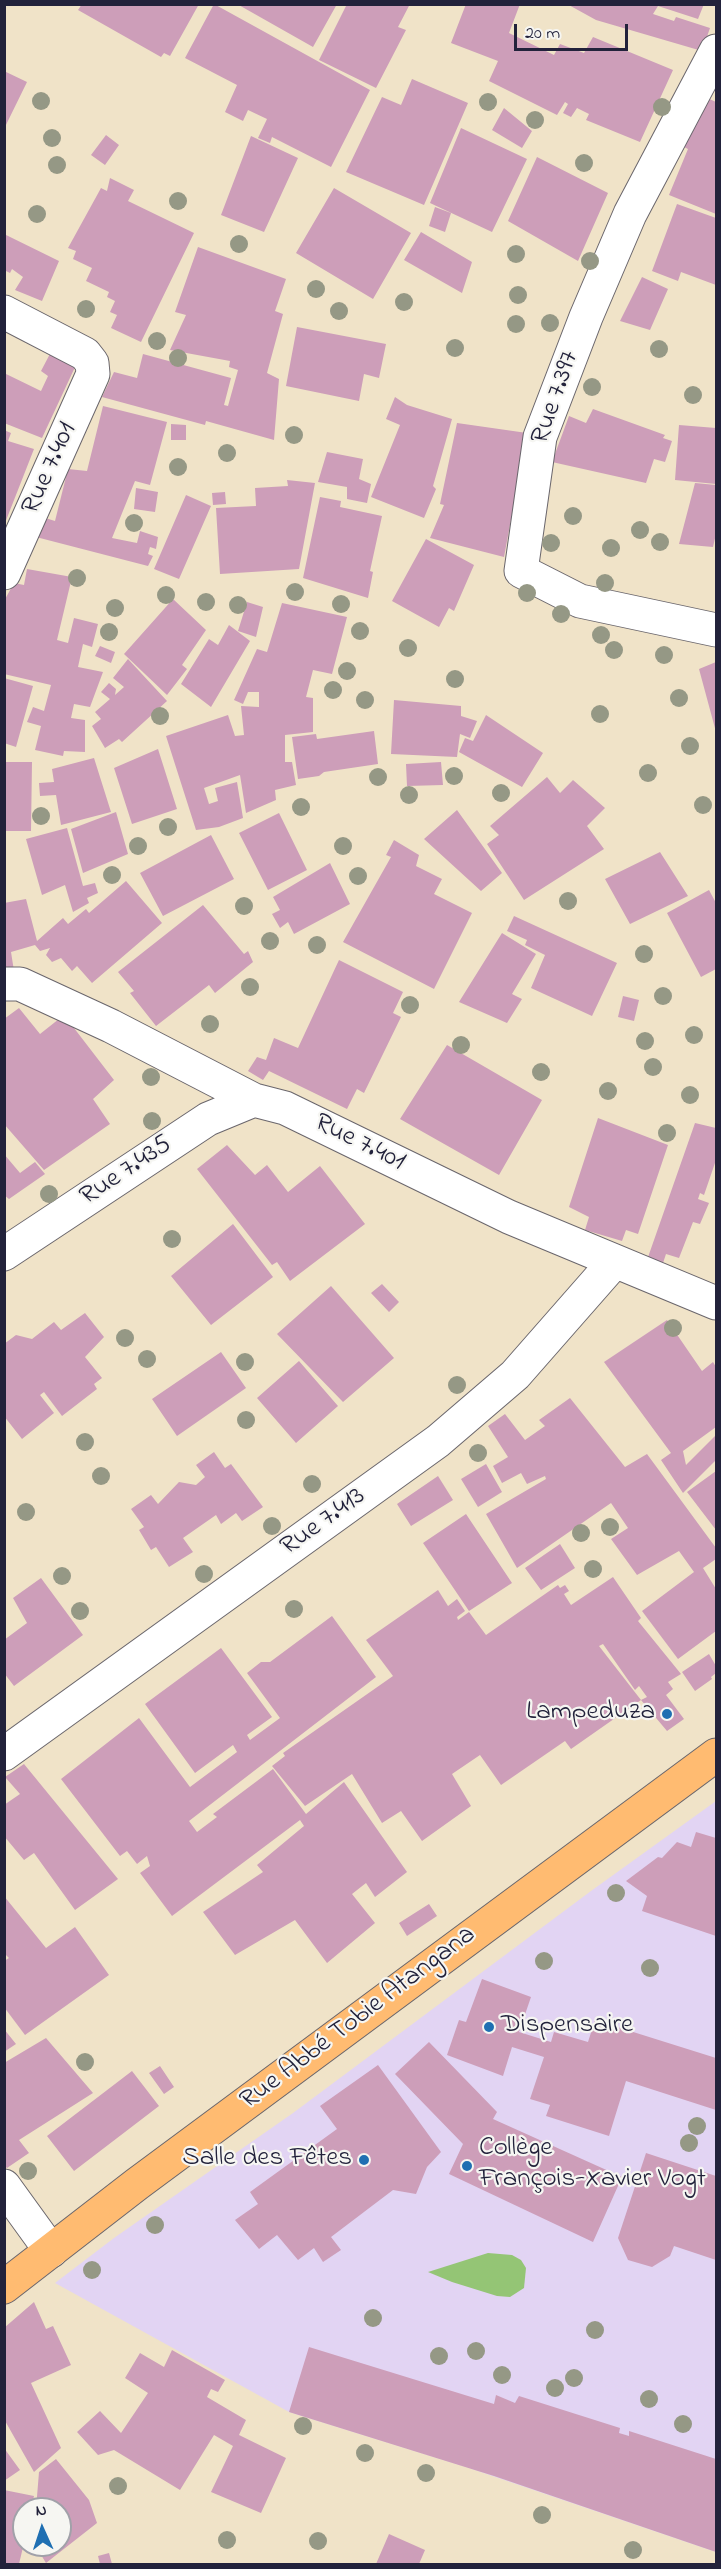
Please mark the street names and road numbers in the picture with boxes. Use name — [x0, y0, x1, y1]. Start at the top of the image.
street label: Rue 7.397 — [526, 347, 588, 449]
street label: Rue 7.401 — [16, 418, 86, 520]
street label: Rue 7.401 — [308, 1108, 410, 1180]
street label: Rue 7.435 — [75, 1130, 179, 1214]
street label: Rue 7.413 — [275, 1481, 373, 1565]
street label: Rue Abbé Tobie Atangana — [235, 1920, 483, 2118]

